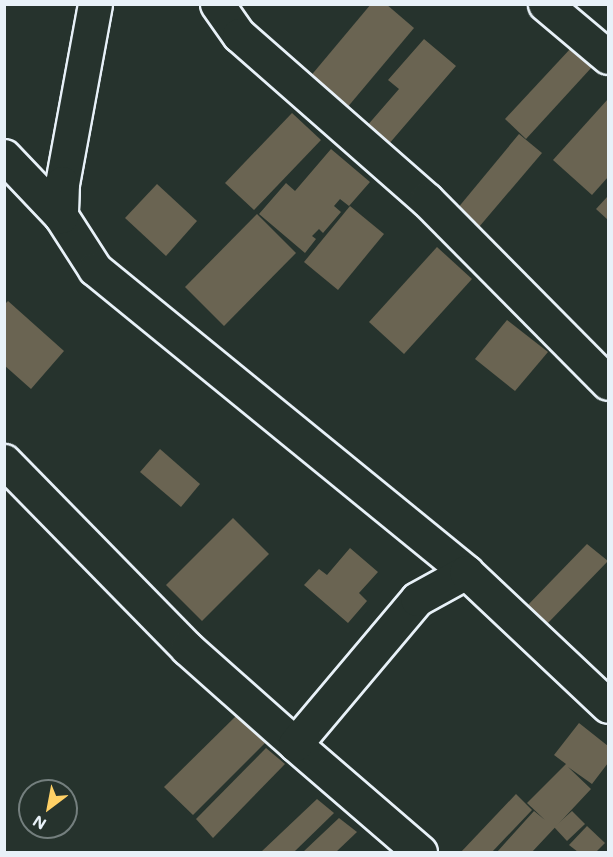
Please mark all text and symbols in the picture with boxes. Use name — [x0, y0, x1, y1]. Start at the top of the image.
north arrow — [18, 779, 78, 839]
text: N — [29, 811, 50, 835]

